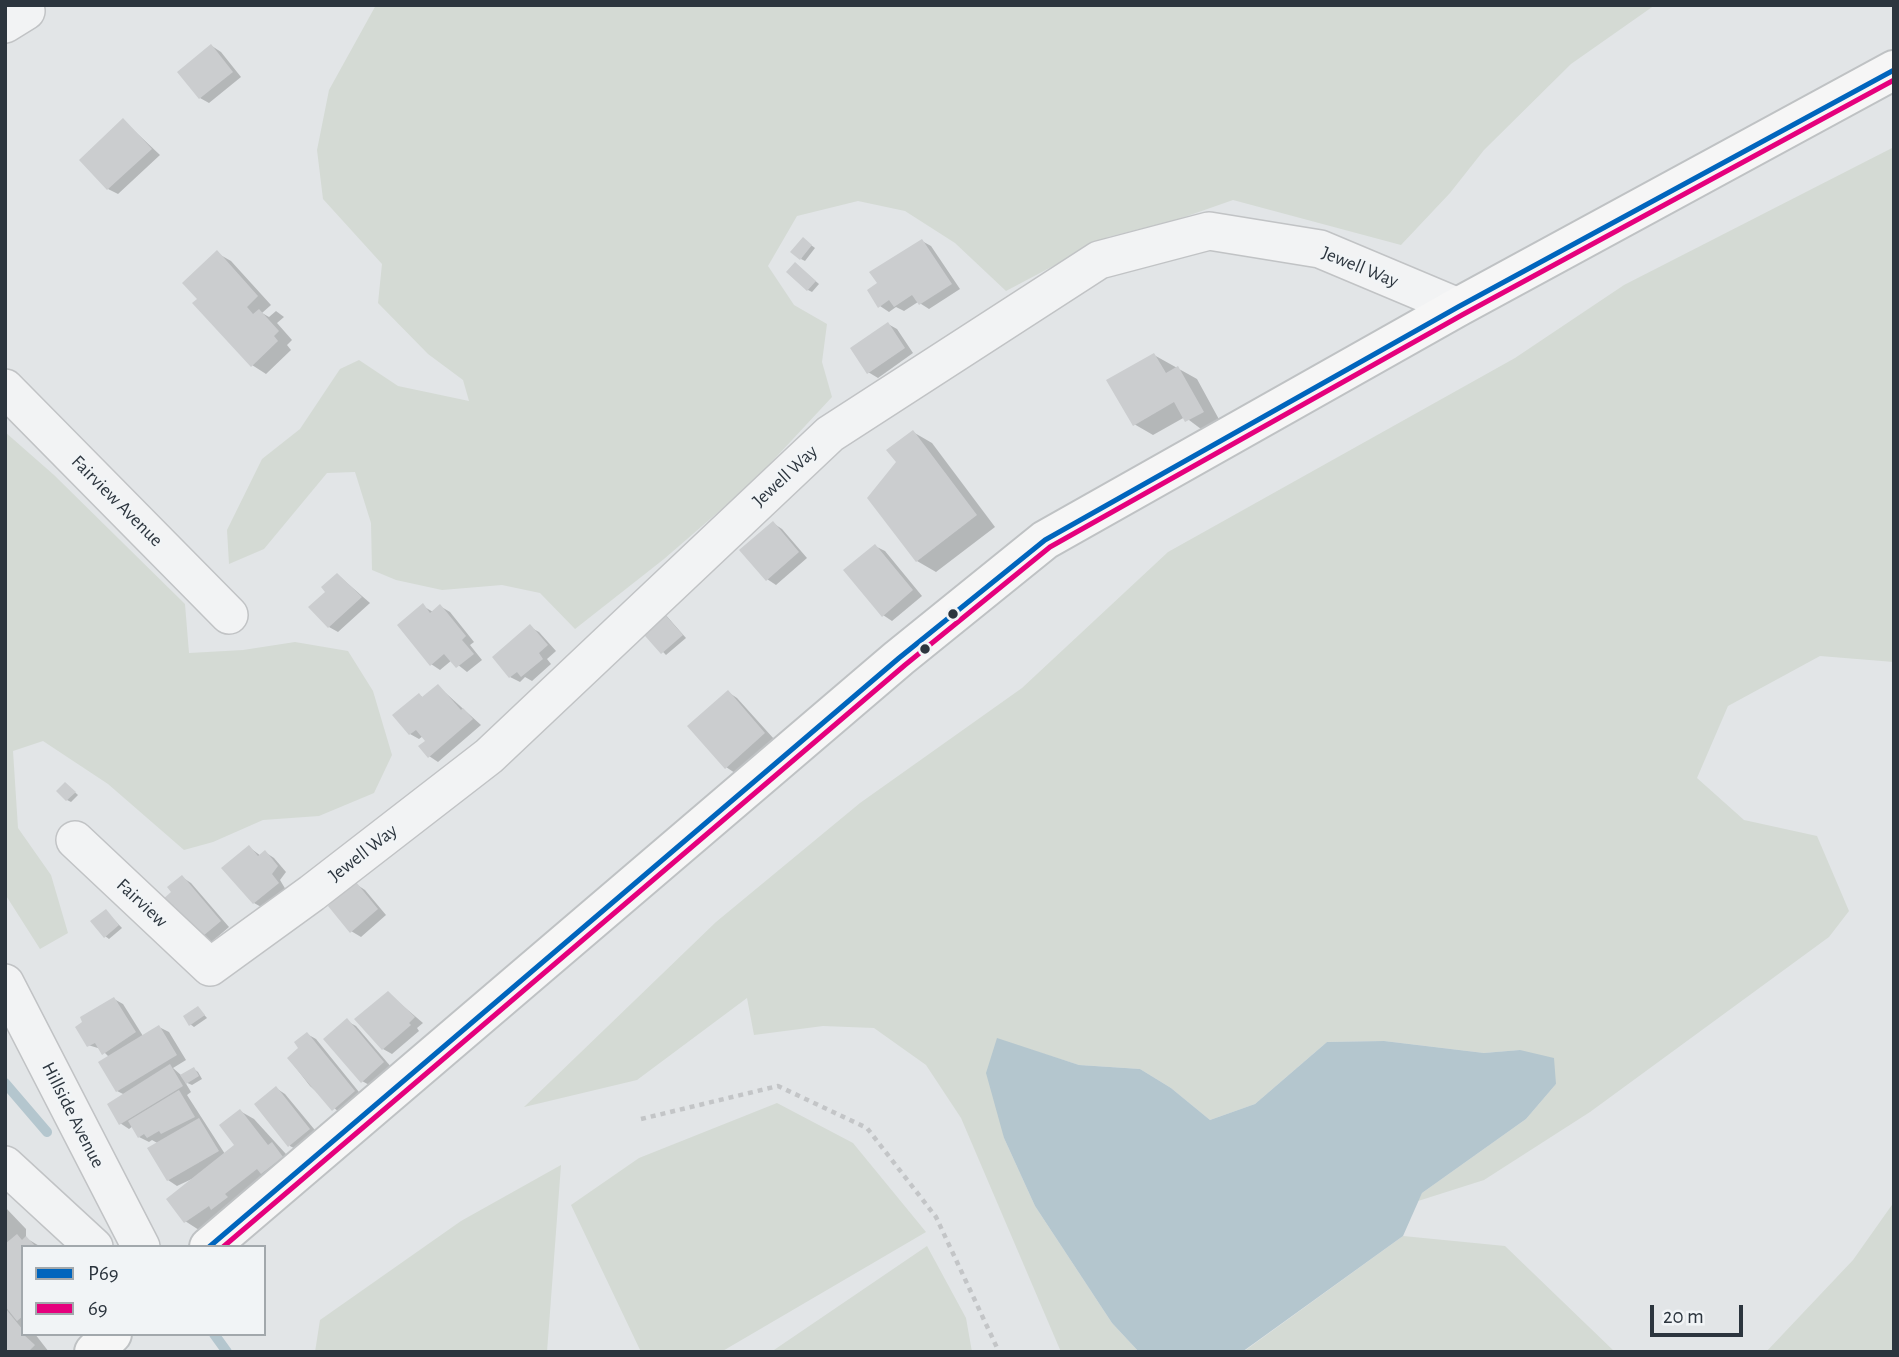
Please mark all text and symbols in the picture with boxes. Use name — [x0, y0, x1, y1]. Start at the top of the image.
street label: Jewell Way — [1318, 241, 1402, 293]
street label: Jewell Way — [748, 440, 822, 512]
street label: Fairview Avenue — [66, 450, 168, 552]
unlabelled marker — [946, 607, 960, 621]
unlabelled marker — [918, 642, 932, 656]
street label: Jewell Way — [324, 819, 402, 887]
street label: Fairview — [112, 874, 172, 932]
street label: Hillside Avenue — [37, 1058, 109, 1172]
legend — [21, 1245, 266, 1336]
text: P69 — [88, 1263, 119, 1284]
scale bar — [1654, 1290, 1747, 1334]
text: 69 — [88, 1298, 108, 1319]
text: 20 m — [1663, 1306, 1704, 1327]

